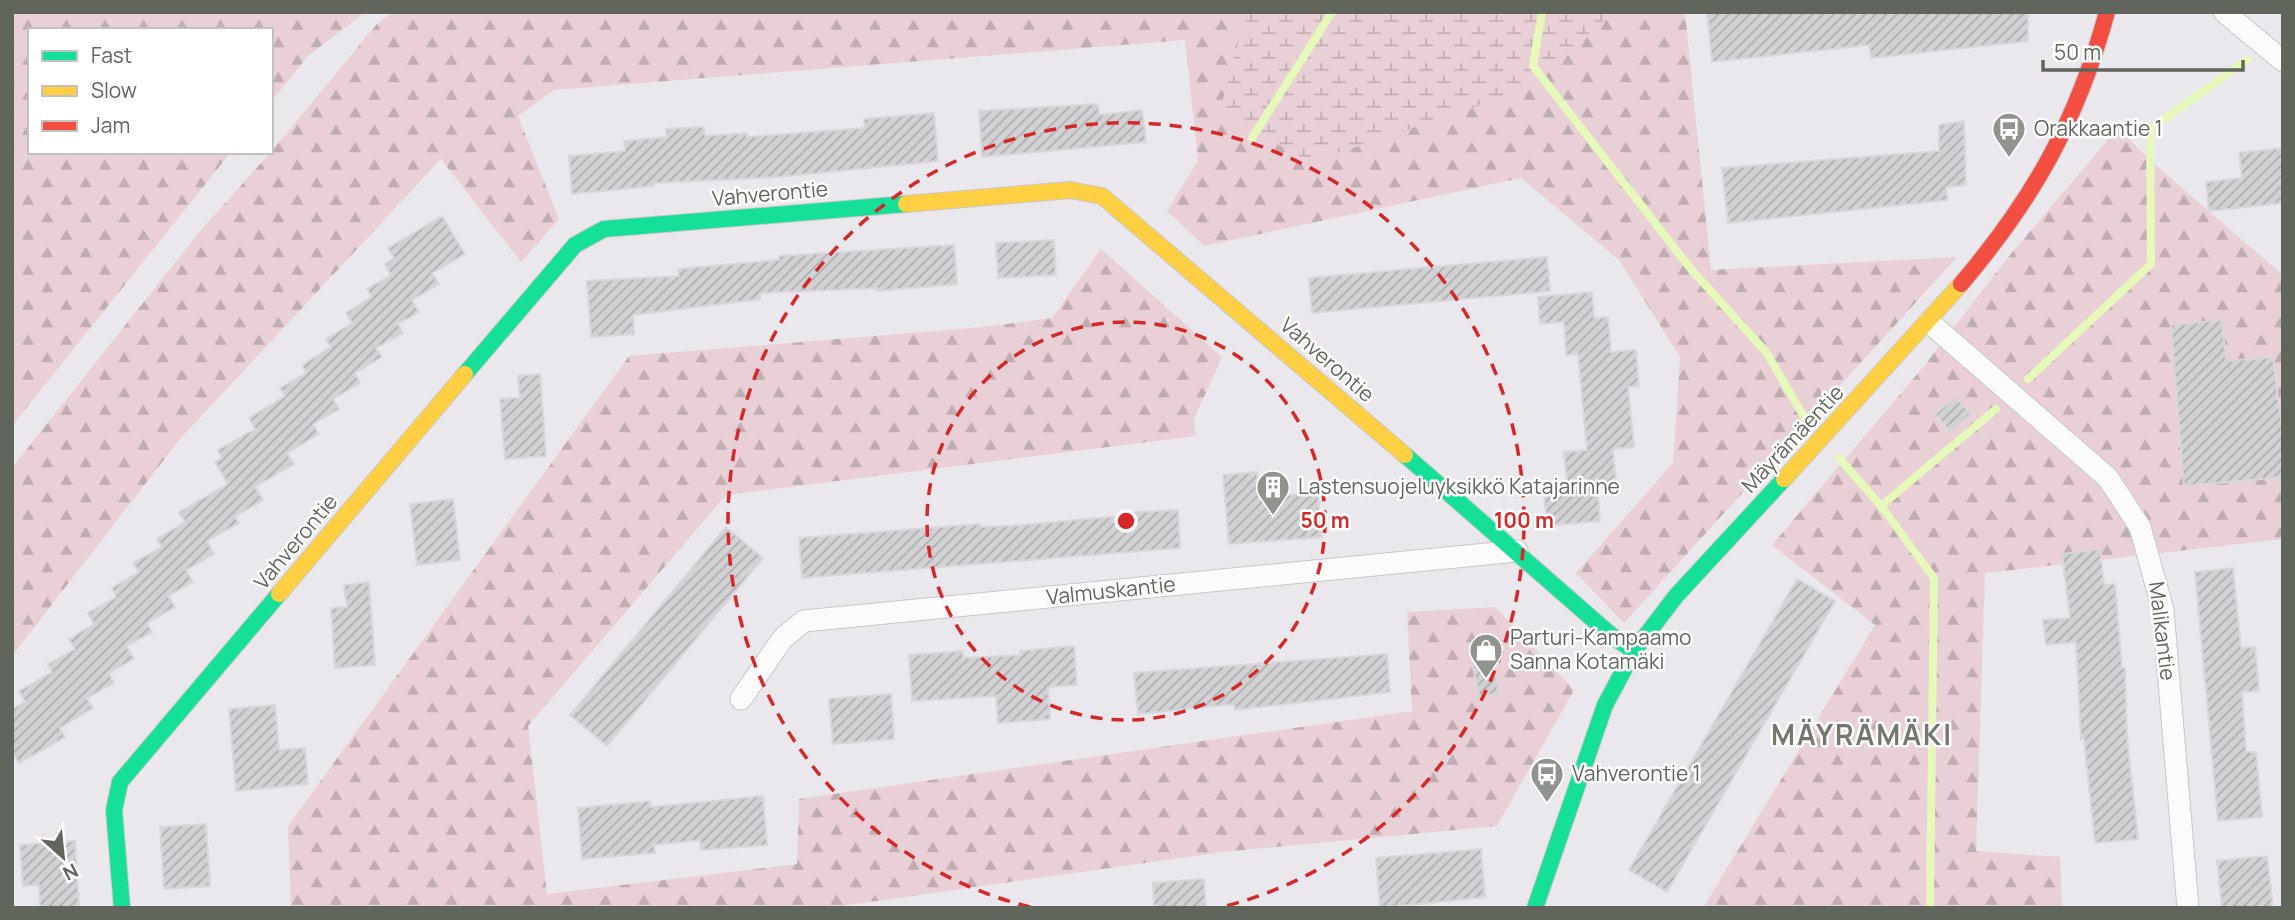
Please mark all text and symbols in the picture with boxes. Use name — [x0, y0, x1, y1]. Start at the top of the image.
legend — [28, 28, 273, 154]
scale bar — [2043, 28, 2242, 72]
text: 50 m — [2054, 38, 2101, 66]
text: Fast — [91, 41, 132, 69]
text: Slow — [91, 76, 137, 104]
bus stop icon: Orakkaantie 1 — [1990, 110, 2028, 159]
text: Jam — [91, 111, 130, 139]
place label: Orakkaantie 1 — [2034, 114, 2163, 142]
street label: Vahverontie — [711, 174, 829, 212]
street label: Vahverontie — [1275, 311, 1381, 408]
street label: Mäyrämäentie — [1735, 378, 1850, 498]
building icon: Lastensuojeluyksikkö Katajarinne — [1254, 468, 1292, 517]
place label: Lastensuojeluyksikkö Katajarinne — [1298, 472, 1620, 500]
street label: Vahverontie — [247, 488, 343, 595]
text: 50 m — [1300, 506, 1350, 534]
text: 100 m — [1494, 506, 1554, 534]
centre of rings — [1114, 509, 1138, 533]
street label: Valmuskantie — [1045, 569, 1177, 611]
street label: Malikantie — [2143, 580, 2183, 682]
place label: Parturi-Kampaamo Sanna Kotamäki — [1510, 623, 1691, 675]
shop icon: Parturi-Kampaamo Sanna Kotamäki — [1467, 631, 1505, 680]
district label: MÄYRÄMÄKI — [1771, 715, 1953, 753]
bus stop icon: Vahverontie 1 — [1528, 755, 1566, 804]
place label: Vahverontie 1 — [1572, 759, 1701, 787]
north arrow — [28, 822, 98, 892]
text: N — [59, 857, 83, 887]

